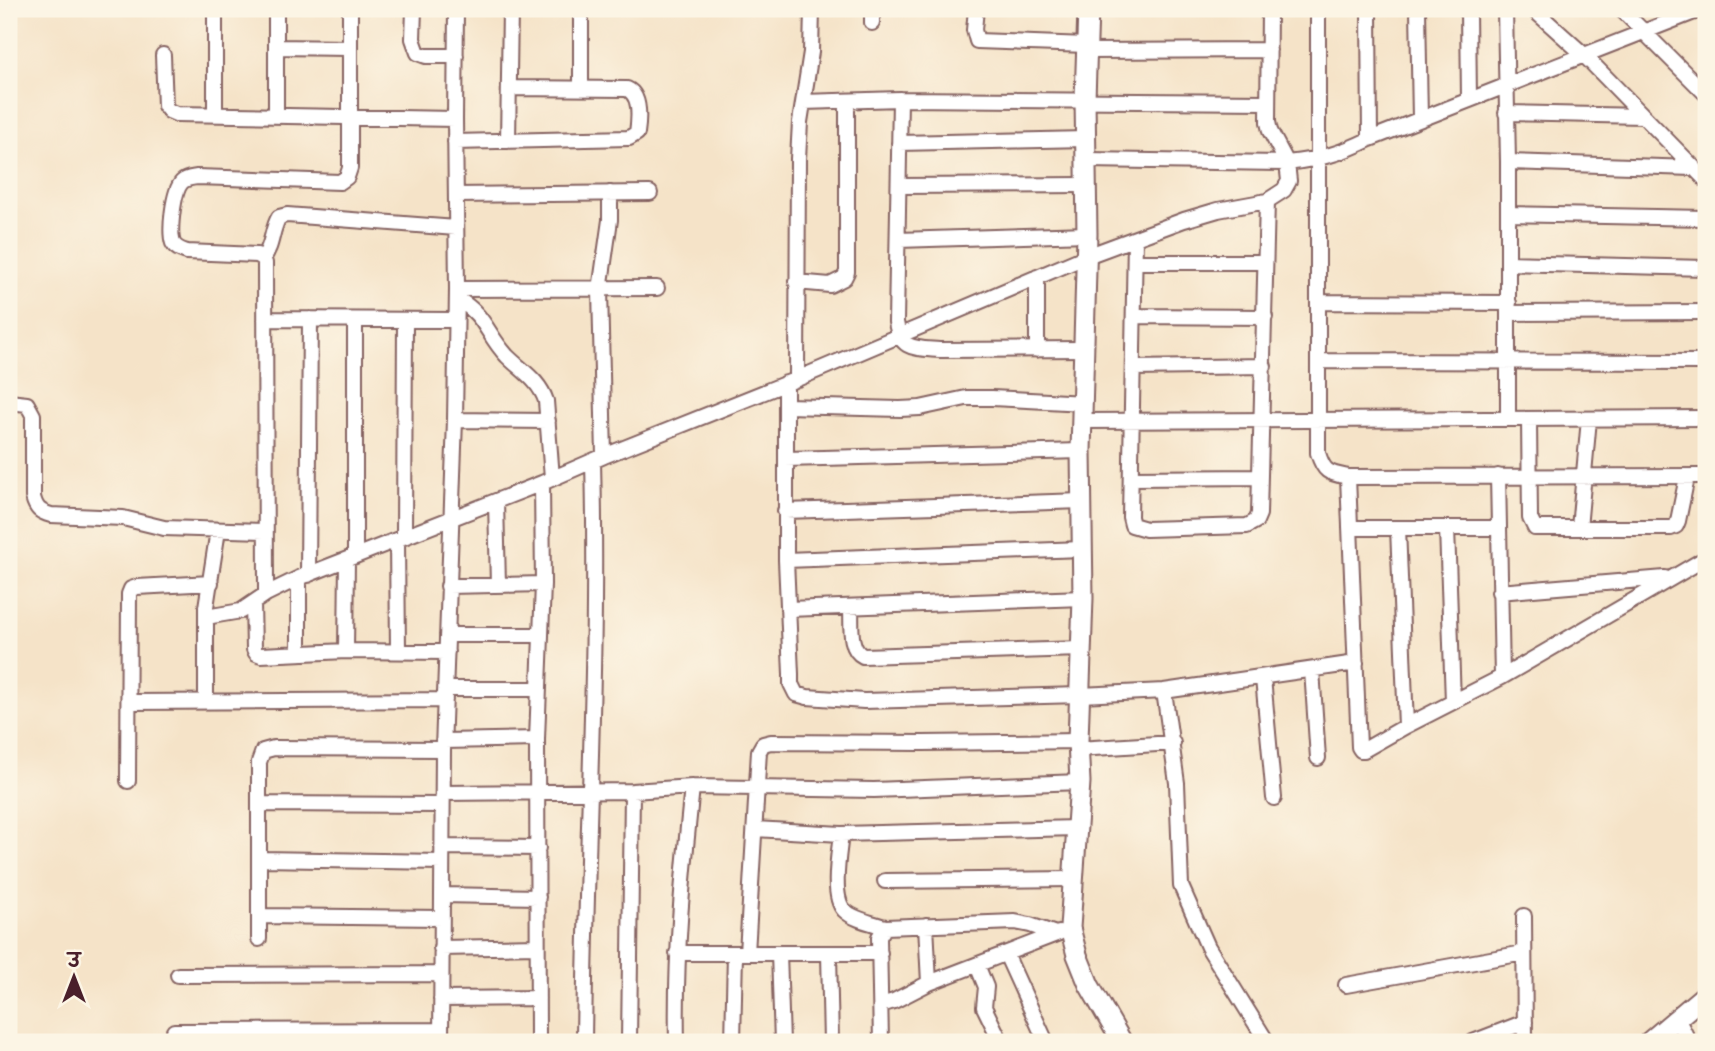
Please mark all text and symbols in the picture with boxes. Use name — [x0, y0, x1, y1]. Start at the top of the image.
north arrow — [38, 942, 108, 1012]
text: उ — [66, 945, 83, 973]

